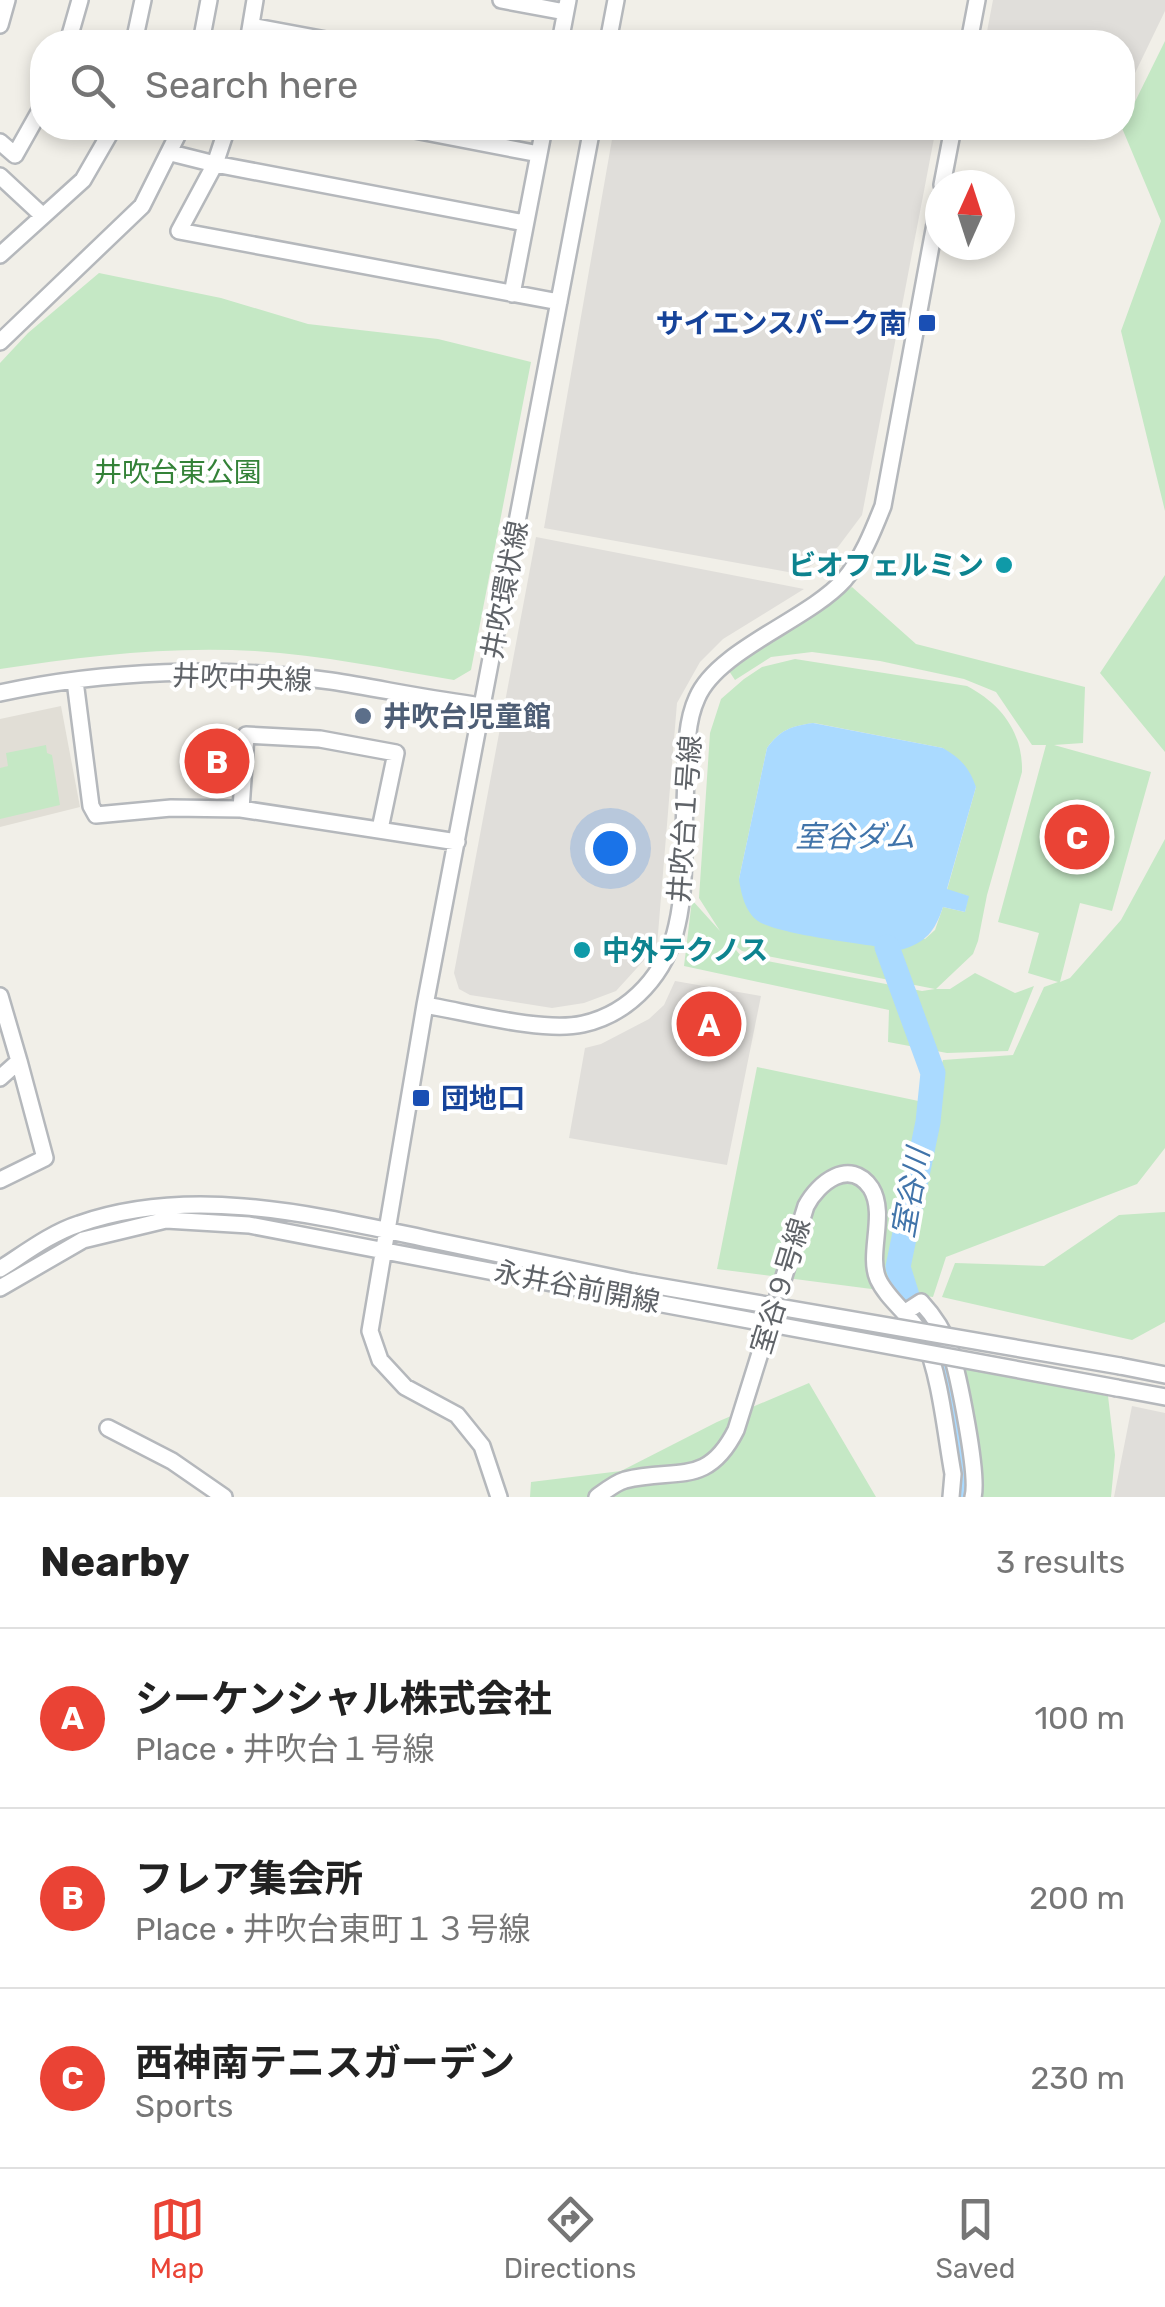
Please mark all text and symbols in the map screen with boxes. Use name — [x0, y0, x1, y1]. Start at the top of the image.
search box — [30, 30, 1135, 140]
icon: search — [65, 58, 120, 113]
text: Search here — [145, 62, 358, 108]
north arrow — [925, 170, 1015, 260]
place label: サイエンスパーク南 — [656, 307, 907, 340]
marker: サイエンスパーク南 — [916, 312, 938, 334]
park label: 井吹台東公園 — [94, 456, 262, 489]
street label: 井吹環状線 — [475, 518, 535, 662]
place label: ビオフェルミン — [788, 549, 984, 582]
marker: ビオフェルミン — [993, 554, 1015, 576]
street label: 井吹中央線 — [171, 659, 313, 697]
place label: 井吹台児童館 — [383, 700, 551, 733]
marker: 井吹台児童館 — [352, 705, 374, 727]
pin: B — [184, 724, 250, 798]
street label: 井吹台１号線 — [663, 734, 707, 904]
pin: C — [1044, 800, 1110, 874]
water label: 室谷ダム — [795, 819, 915, 855]
your location — [585, 823, 636, 874]
place label: 中外テクノス — [602, 934, 768, 967]
marker: 中外テクノス — [571, 939, 593, 961]
pin: A — [676, 986, 742, 1062]
place label: 団地口 — [441, 1082, 525, 1115]
marker: 団地口 — [410, 1087, 432, 1109]
water label: 室谷川 — [885, 1143, 937, 1240]
street label: 室谷９号線 — [745, 1214, 817, 1358]
street label: 永井谷前開線 — [491, 1255, 663, 1319]
text: Nearby — [40, 1537, 190, 1587]
text: 3 results — [996, 1543, 1125, 1581]
text: シーケンシャル株式会社 — [135, 1676, 552, 1722]
text: A — [61, 1699, 84, 1737]
text: 100 m — [1034, 1699, 1125, 1737]
text: Place · 井吹台１号線 — [135, 1730, 435, 1768]
text: フレア集会所 — [135, 1856, 363, 1902]
text: B — [61, 1879, 84, 1917]
text: 200 m — [1029, 1879, 1125, 1917]
text: Place · 井吹台東町１３号線 — [135, 1910, 531, 1948]
text: 西神南テニスガーデン — [135, 2040, 515, 2086]
text: C — [61, 2059, 84, 2097]
text: 230 m — [1030, 2059, 1125, 2097]
text: Sports — [135, 2087, 233, 2125]
tab: Map — [150, 2192, 205, 2285]
tab: Directions — [504, 2192, 636, 2285]
tab: Saved — [935, 2192, 1015, 2285]

